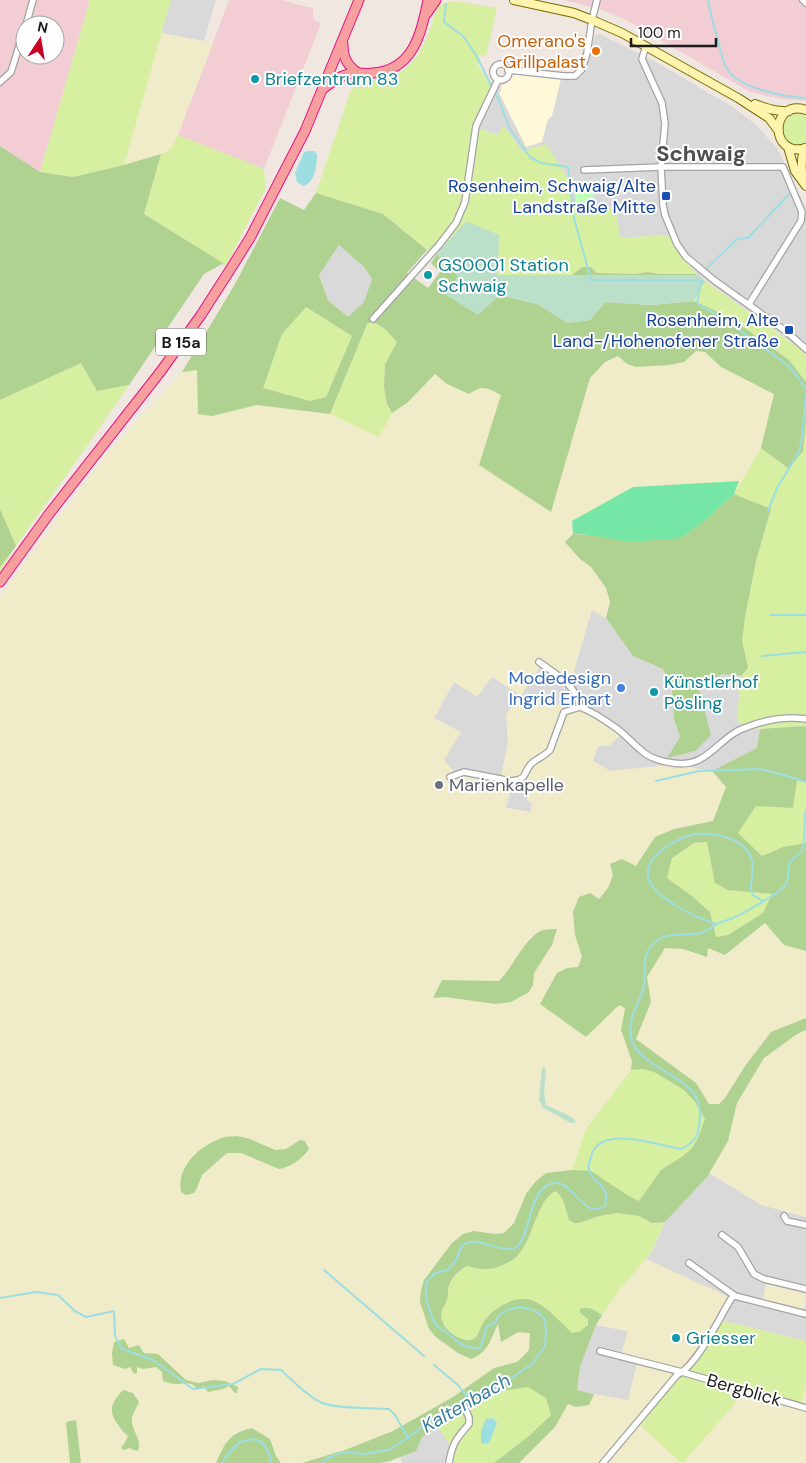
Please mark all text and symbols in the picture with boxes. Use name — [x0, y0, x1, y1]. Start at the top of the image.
north arrow — [15, 15, 65, 65]
scale bar — [631, 15, 716, 47]
text: N — [36, 17, 50, 37]
text: 100 m — [638, 23, 681, 43]
place label: Omerano's Grillpalast — [497, 29, 586, 74]
marker: Omerano's Grillpalast — [590, 45, 602, 57]
place label: Briefzentrum 83 — [265, 67, 398, 91]
marker: Briefzentrum 83 — [249, 73, 261, 85]
district label: Schwaig — [656, 139, 746, 168]
place label: Rosenheim, Schwaig/Alte Landstraße Mitte — [448, 174, 656, 219]
marker: Rosenheim, Schwaig/Alte Landstraße Mitte — [660, 190, 672, 202]
place label: GS0001 Station Schwaig — [438, 253, 569, 298]
marker: GS0001 Station Schwaig — [422, 269, 434, 281]
place label: Rosenheim, Alte Land-/Hohenofener Straße — [553, 308, 779, 353]
marker: Rosenheim, Alte Land-/Hohenofener Straße — [783, 324, 795, 336]
road number: B 15a — [156, 328, 206, 356]
place label: Modedesign Ingrid Erhart — [508, 666, 611, 711]
place label: Künstlerhof Pösling — [664, 670, 759, 715]
marker: Modedesign Ingrid Erhart — [615, 682, 627, 694]
marker: Künstlerhof Pösling — [648, 686, 660, 698]
place label: Marienkapelle — [449, 773, 564, 797]
marker: Marienkapelle — [433, 779, 445, 791]
place label: Griesser — [686, 1326, 756, 1350]
marker: Griesser — [670, 1332, 682, 1344]
water label: Kaltenbach — [417, 1368, 515, 1438]
street label: Bergblick — [704, 1368, 784, 1412]

